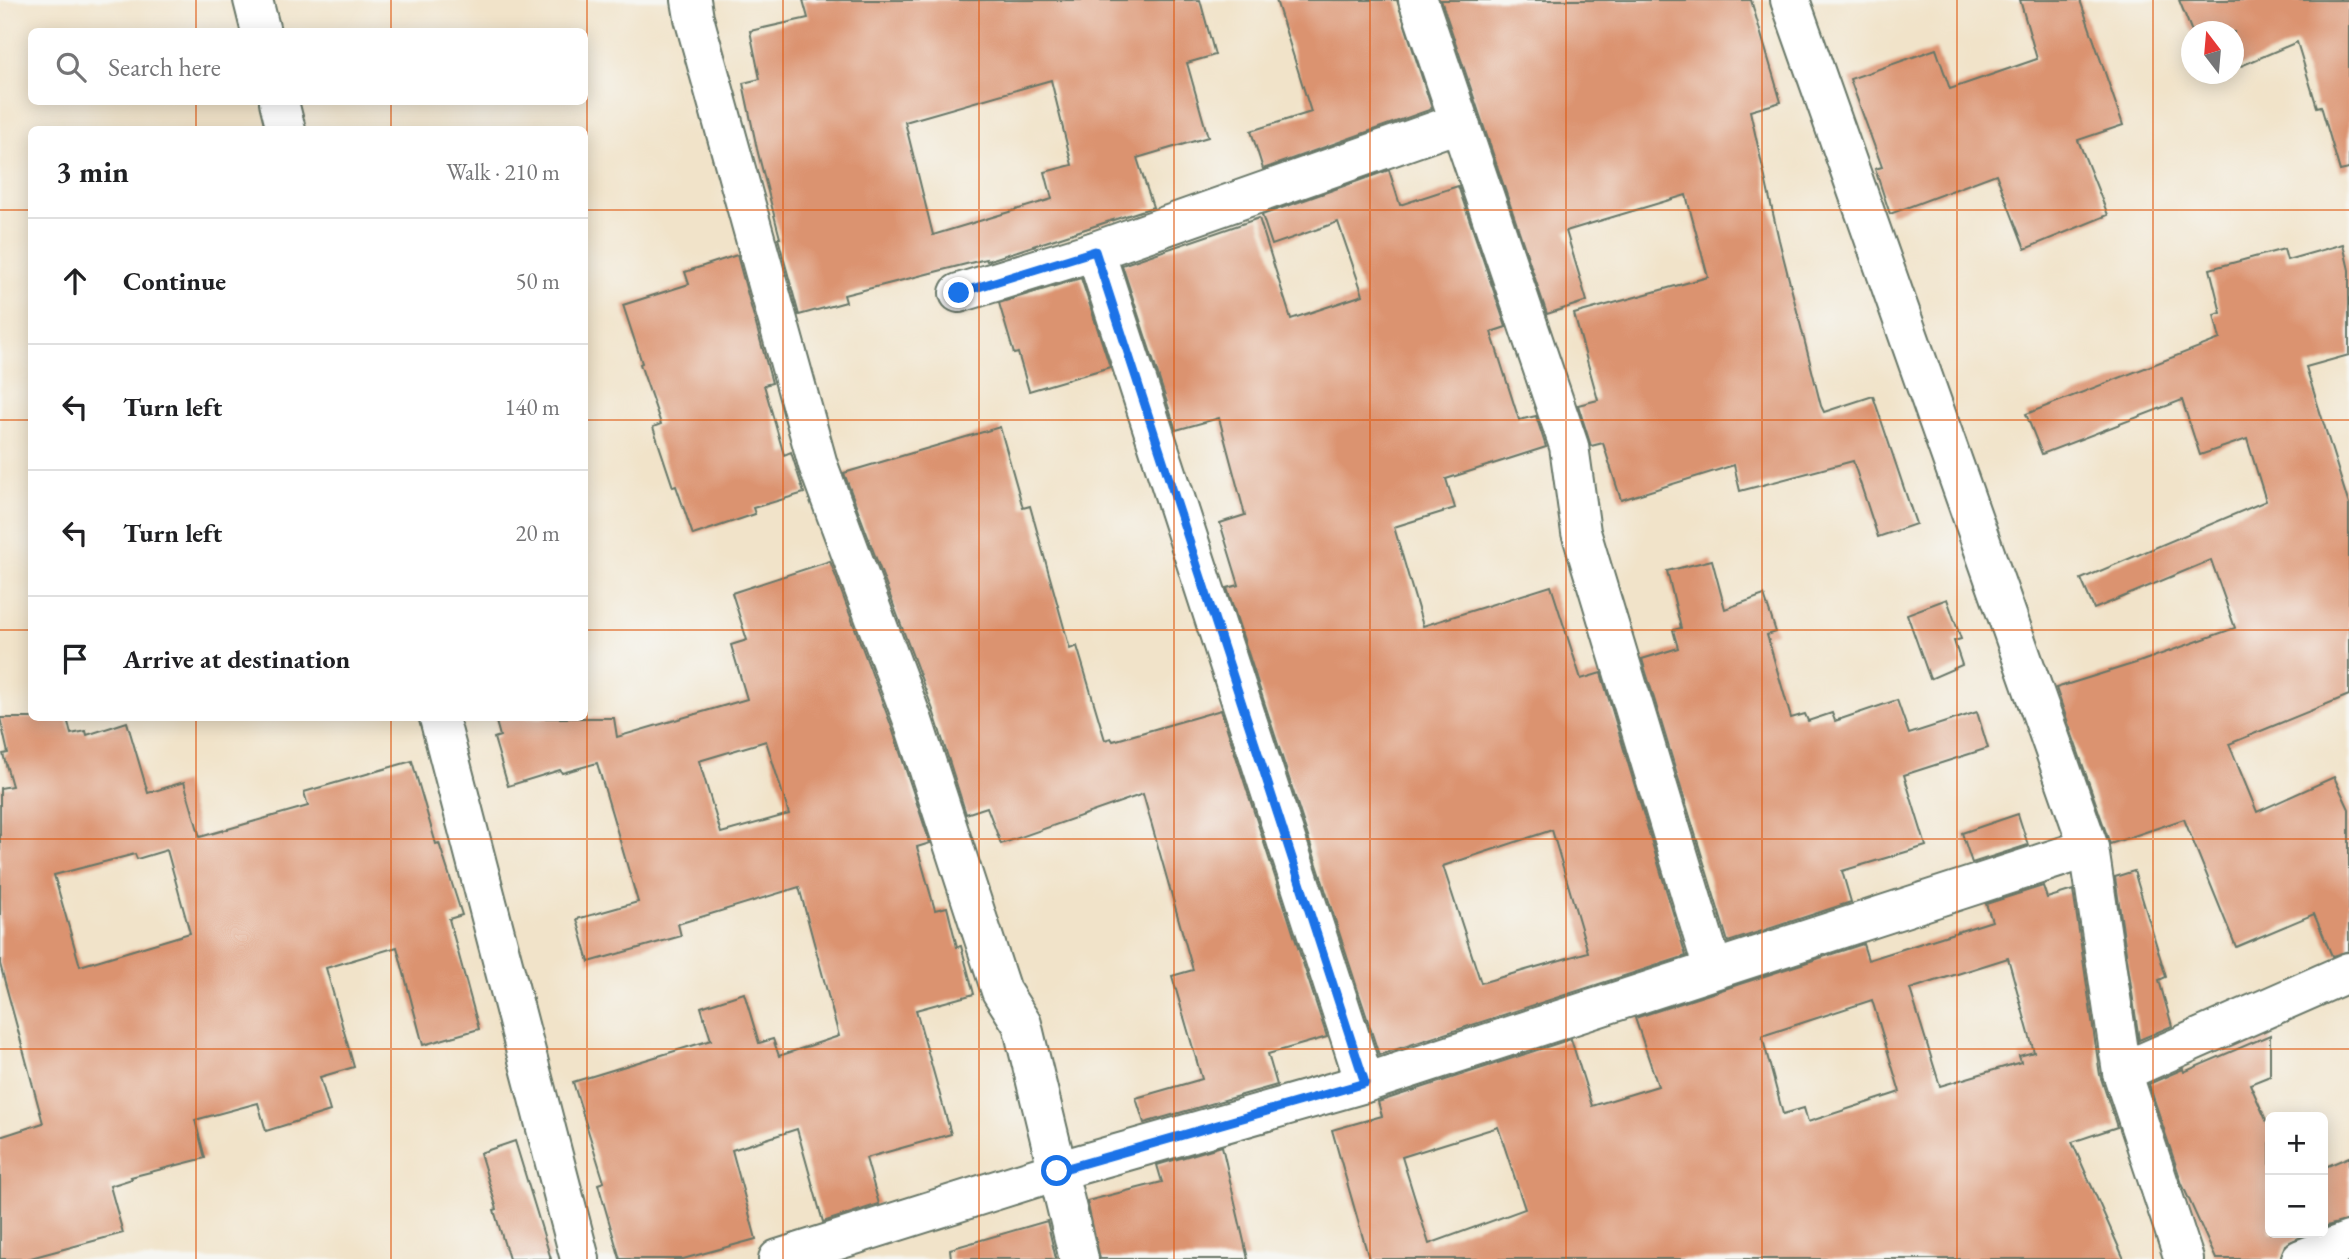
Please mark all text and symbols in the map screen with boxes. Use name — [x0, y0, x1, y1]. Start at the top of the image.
north arrow — [2181, 21, 2244, 84]
search box — [28, 28, 588, 105]
icon: search — [52, 48, 90, 86]
text: Search here — [108, 50, 221, 84]
text: 3 min — [56, 152, 129, 191]
text: Walk · 210 m — [446, 157, 560, 187]
icon: ahead — [56, 262, 94, 300]
text: Continue — [123, 264, 226, 298]
text: 50 m — [515, 266, 560, 296]
route end — [943, 277, 974, 308]
icon: left — [56, 388, 94, 426]
text: Turn left — [123, 390, 222, 424]
text: 140 m — [504, 392, 560, 422]
icon: left — [56, 514, 94, 552]
text: Turn left — [123, 516, 222, 550]
text: 20 m — [515, 518, 560, 548]
icon: arrive — [56, 640, 94, 678]
text: Arrive at destination — [123, 642, 350, 676]
map controls — [2265, 1112, 2328, 1238]
button: + — [2265, 1112, 2328, 1175]
route start — [1041, 1155, 1072, 1186]
button: − — [2265, 1175, 2328, 1238]

